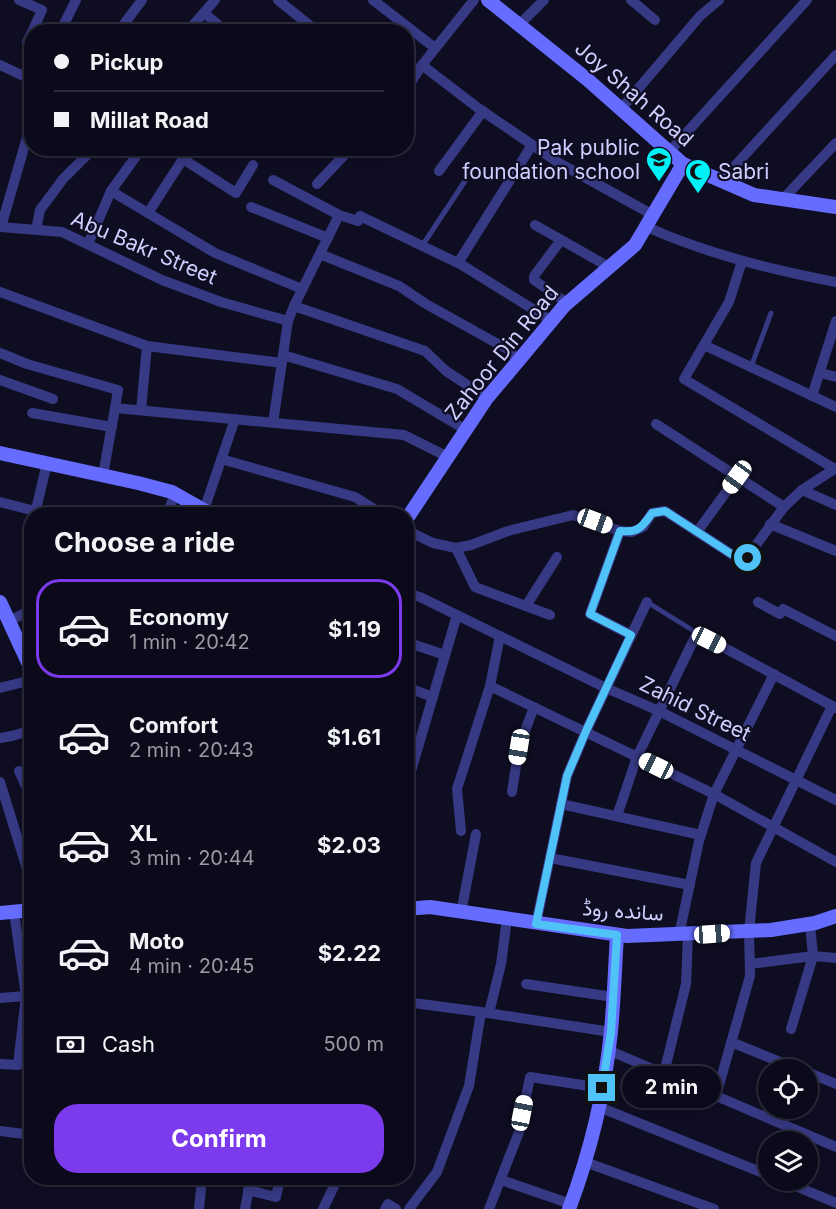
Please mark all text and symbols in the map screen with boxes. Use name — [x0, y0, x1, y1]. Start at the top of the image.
street label: Joy Shah Road — [570, 35, 699, 152]
text: Pickup — [90, 49, 164, 75]
text: Millat Road — [90, 107, 209, 133]
place label: Pak public foundation school — [462, 135, 640, 184]
school or university icon: Pak public foundation school — [644, 145, 674, 183]
mosque icon: Sabri — [683, 157, 713, 195]
place label: Sabri — [718, 159, 769, 184]
street label: Abu Bakr Street — [68, 206, 221, 290]
street label: Zahoor Din Road — [440, 280, 563, 425]
car — [719, 457, 755, 497]
car — [575, 506, 615, 536]
text: Choose a ride — [54, 526, 235, 559]
route start — [734, 544, 761, 571]
icon: car — [57, 602, 111, 656]
text: Economy — [129, 604, 229, 630]
text: $1.19 — [328, 616, 381, 642]
car — [689, 624, 729, 656]
text: 1 min · 20:42 — [129, 630, 250, 654]
street label: Zahid Street — [636, 671, 755, 746]
icon: car — [57, 710, 111, 764]
text: Comfort — [129, 712, 218, 738]
text: $1.61 — [327, 724, 381, 750]
car — [507, 728, 531, 766]
text: 2 min · 20:43 — [129, 738, 254, 762]
car — [636, 750, 676, 782]
icon: car — [57, 818, 111, 872]
text: XL — [129, 820, 158, 846]
text: $2.03 — [317, 832, 381, 858]
text: 3 min · 20:44 — [129, 846, 255, 870]
street label: ساندہ روڈ — [582, 895, 664, 927]
car — [693, 924, 731, 944]
icon: car — [57, 926, 111, 980]
text: Moto — [129, 928, 184, 954]
text: $2.22 — [318, 940, 381, 966]
text: 4 min · 20:45 — [129, 954, 254, 978]
icon: cash — [54, 1028, 87, 1061]
text: Cash — [102, 1031, 155, 1057]
text: 500 m — [323, 1032, 384, 1056]
map controls — [758, 1059, 818, 1191]
button: locate — [758, 1059, 818, 1119]
callout: 2 min — [623, 1067, 722, 1109]
route end — [588, 1074, 615, 1101]
text: 2 min — [645, 1075, 698, 1099]
car — [510, 1094, 534, 1132]
button: Confirm — [54, 1104, 384, 1173]
button: layers — [758, 1131, 818, 1191]

